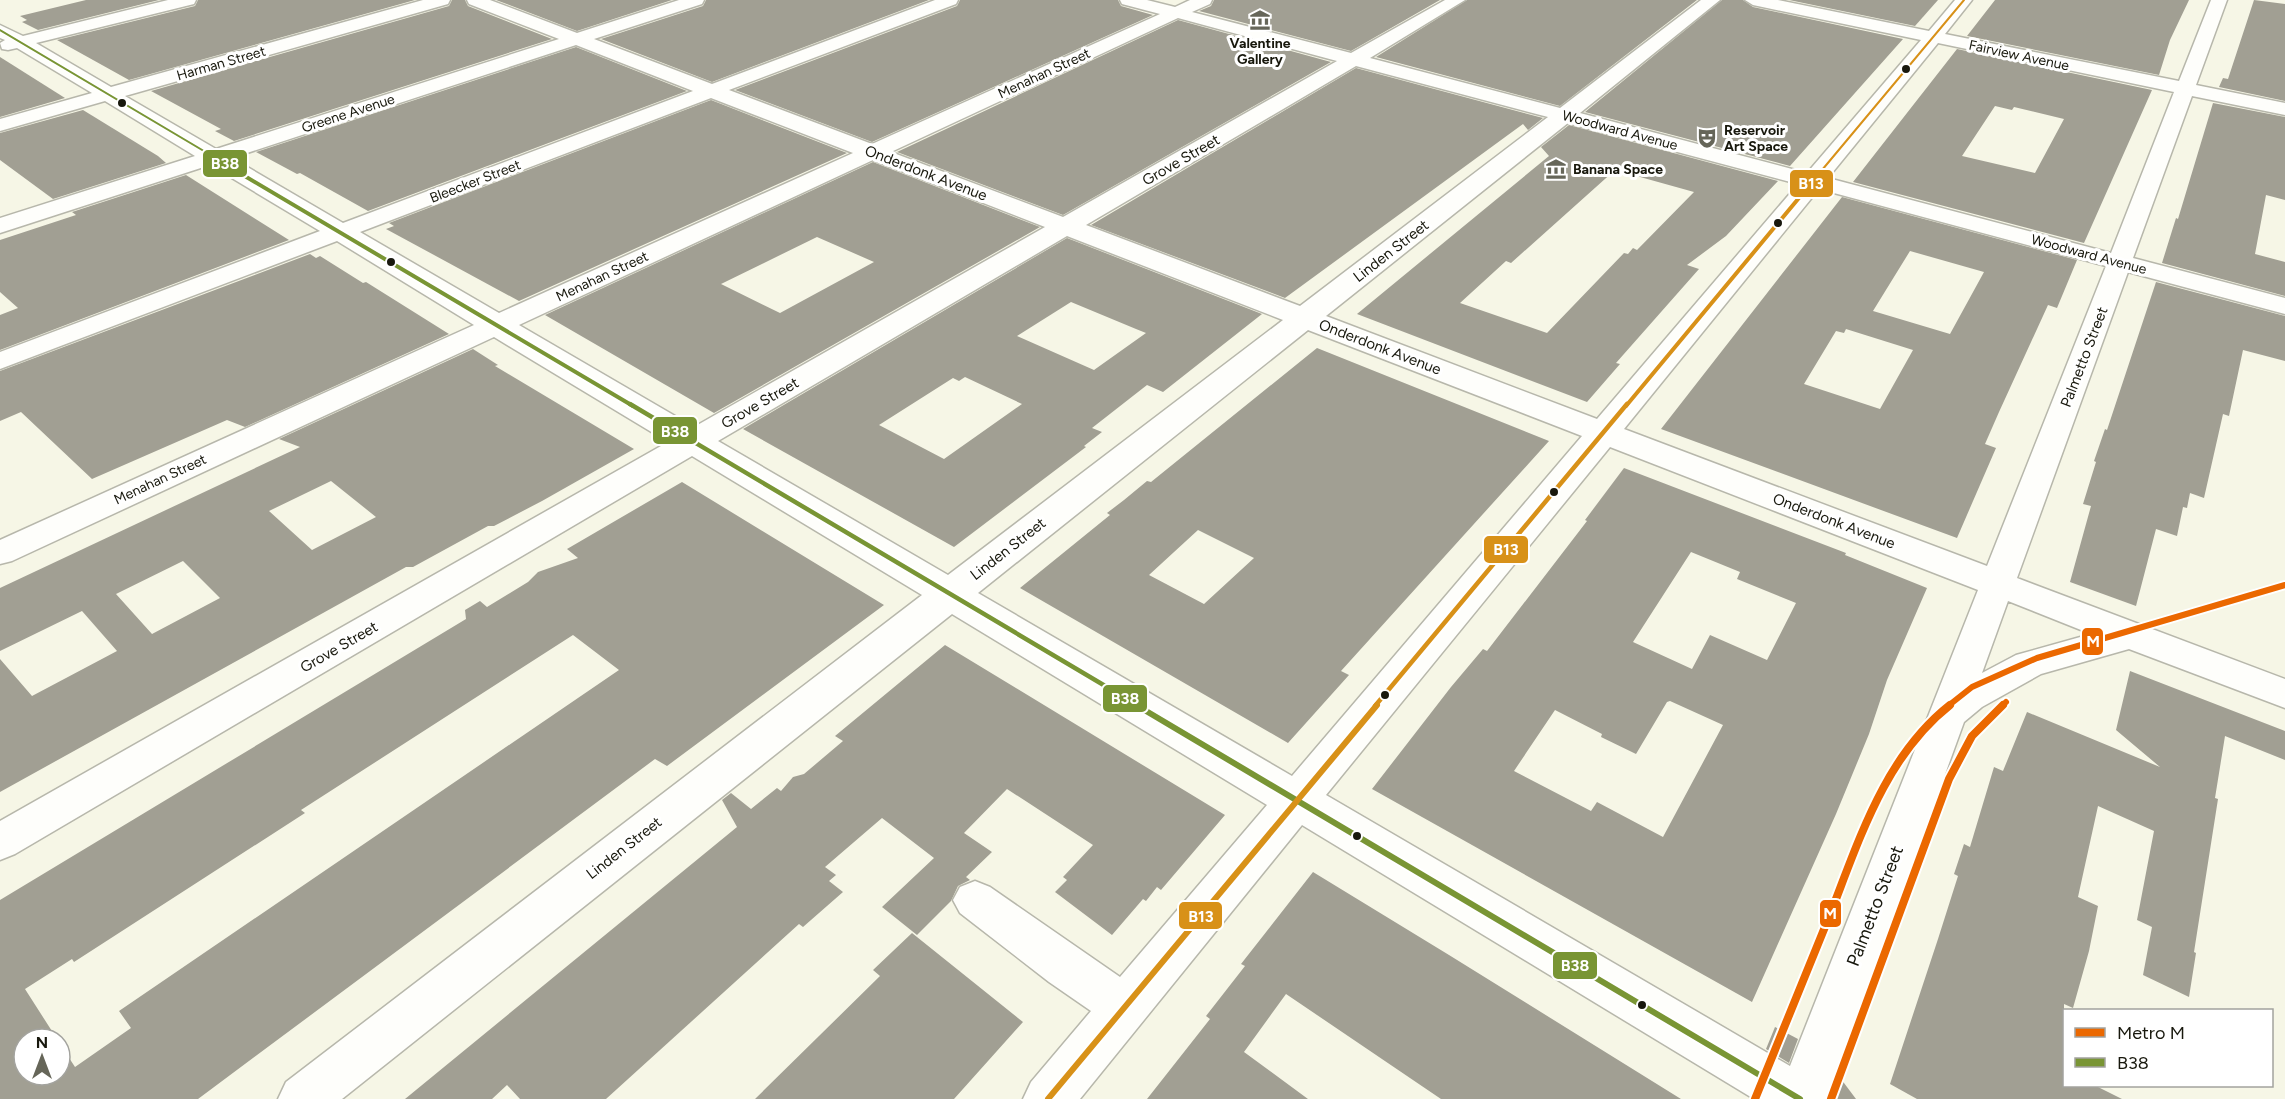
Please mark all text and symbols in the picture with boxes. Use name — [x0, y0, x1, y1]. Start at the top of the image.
museum icon: Valentine Gallery — [1248, 8, 1272, 32]
place label: Valentine Gallery — [1229, 35, 1291, 68]
street label: Fairview Avenue — [1967, 37, 2071, 75]
street label: Harman Street — [175, 43, 268, 84]
street label: Menahan Street — [995, 45, 1093, 102]
unlabelled marker — [1900, 63, 1912, 75]
street label: Greene Avenue — [299, 90, 397, 137]
unlabelled marker — [116, 97, 128, 109]
street label: Woodward Avenue — [1560, 107, 1680, 154]
place label: Reservoir Art Space — [1724, 122, 1788, 155]
theatre icon: Reservoir Art Space — [1695, 126, 1719, 150]
street label: Grove Street — [1139, 130, 1223, 189]
street label: Onderdonk Avenue — [862, 141, 990, 205]
line badge: B38 — [202, 149, 248, 178]
text: B38 — [211, 154, 239, 173]
street label: Bleecker Street — [427, 156, 523, 207]
museum icon: Banana Space — [1544, 157, 1568, 181]
place label: Banana Space — [1573, 161, 1663, 178]
line badge: B13 — [1789, 169, 1834, 198]
text: B13 — [1798, 174, 1824, 193]
street label: Linden Street — [1350, 216, 1433, 286]
unlabelled marker — [1772, 217, 1784, 229]
street label: Woodward Avenue — [2029, 231, 2149, 278]
street label: Menahan Street — [553, 248, 651, 305]
unlabelled marker — [385, 256, 397, 268]
street label: Palmetto Street — [2057, 304, 2112, 410]
street label: Onderdonk Avenue — [1316, 315, 1444, 379]
street label: Grove Street — [718, 373, 802, 432]
line badge: B38 — [652, 416, 698, 445]
text: B38 — [661, 422, 689, 441]
street label: Menahan Street — [111, 451, 209, 508]
unlabelled marker — [1548, 486, 1560, 498]
street label: Onderdonk Avenue — [1770, 489, 1898, 553]
street label: Linden Street — [967, 514, 1050, 584]
line badge: B13 — [1483, 535, 1529, 564]
text: B13 — [1493, 540, 1519, 559]
street label: Grove Street — [297, 617, 381, 676]
line badge: M — [2081, 627, 2104, 656]
text: M — [2086, 632, 2100, 651]
line badge: B38 — [1102, 684, 1148, 713]
text: B38 — [1111, 689, 1139, 708]
unlabelled marker — [1379, 689, 1391, 701]
street label: Linden Street — [583, 813, 666, 883]
unlabelled marker — [1351, 830, 1363, 842]
street label: Palmetto Street — [1842, 842, 1908, 969]
line badge: M — [1819, 899, 1842, 928]
line badge: B13 — [1178, 901, 1223, 930]
text: M — [1823, 904, 1837, 923]
text: B13 — [1188, 907, 1214, 926]
line badge: B38 — [1552, 951, 1598, 980]
text: B38 — [1561, 956, 1589, 975]
unlabelled marker — [1636, 999, 1648, 1011]
legend — [2063, 1009, 2273, 1087]
text: Metro M — [2117, 1022, 2185, 1044]
north arrow — [12, 1027, 72, 1087]
text: N — [36, 1033, 48, 1052]
text: B38 — [2117, 1052, 2149, 1074]

